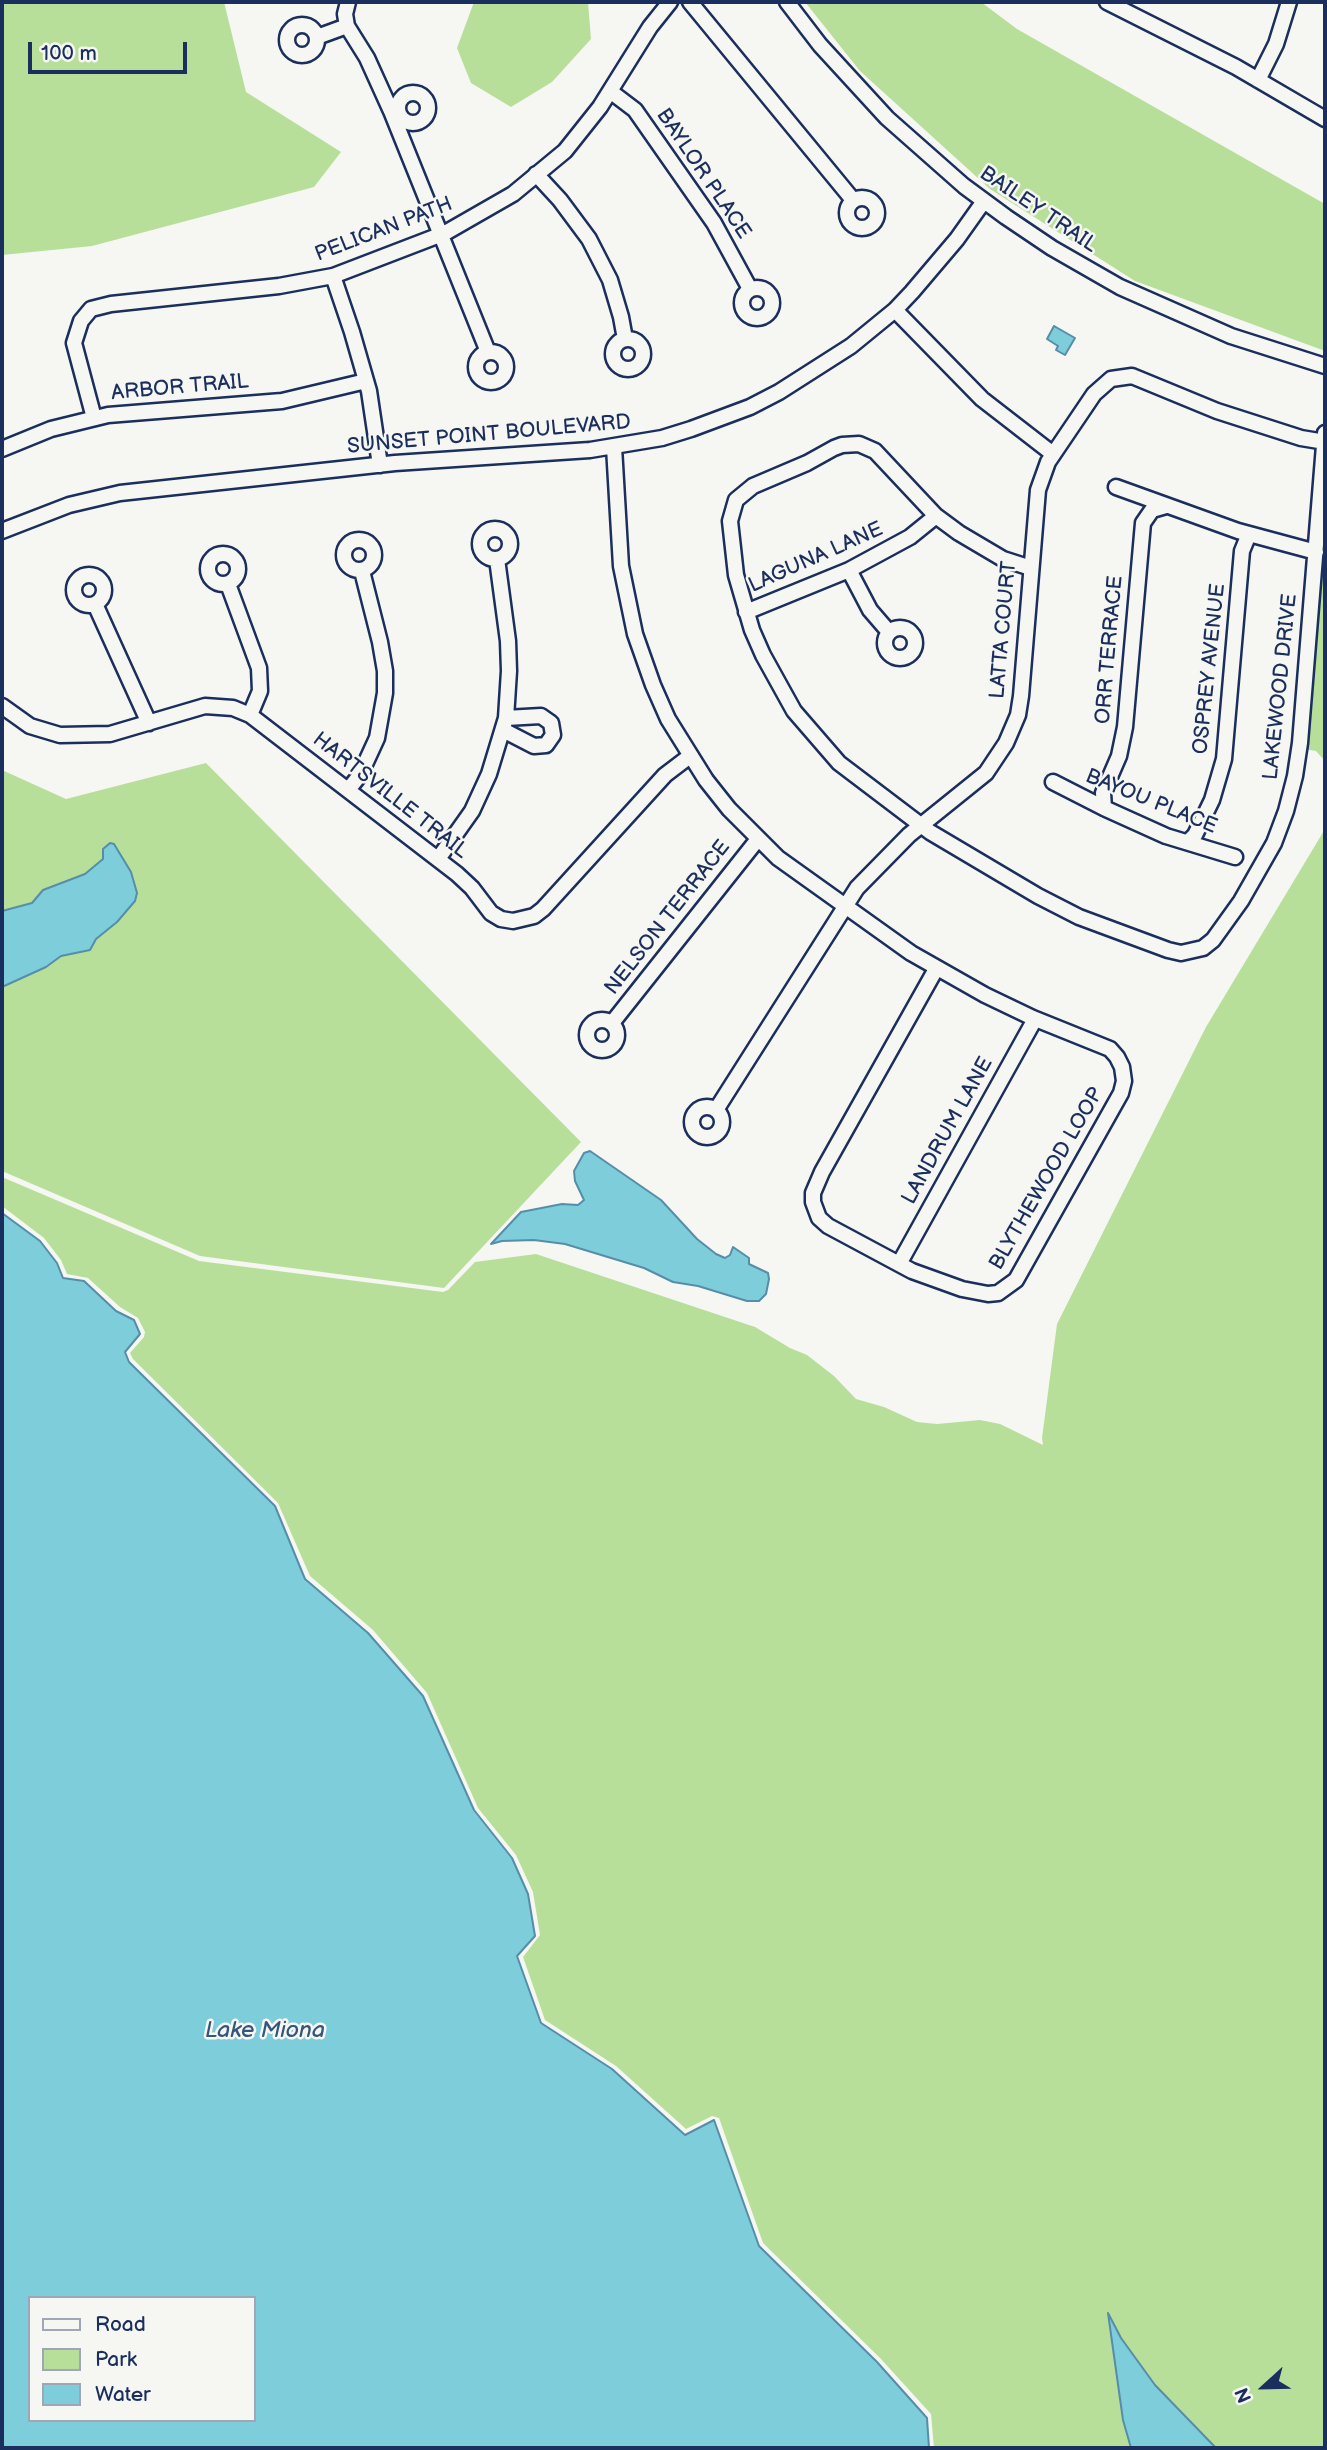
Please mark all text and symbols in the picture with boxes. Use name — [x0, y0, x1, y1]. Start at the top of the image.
scale bar — [32, 28, 191, 72]
text: 100 m — [41, 41, 97, 66]
street label: BAYLOR PLACE — [650, 104, 756, 244]
street label: BAILEY TRAIL — [974, 161, 1102, 259]
street label: PELICAN PATH — [312, 192, 456, 268]
street label: ARBOR TRAIL — [110, 369, 250, 407]
street label: SUNSET POINT BOULEVARD — [346, 410, 632, 460]
street label: LAGUNA LANE — [745, 517, 887, 599]
street label: LATTA COURT — [985, 560, 1023, 700]
street label: ORR TERRACE — [1091, 575, 1129, 725]
street label: OSPREY AVENUE — [1189, 582, 1231, 756]
street label: LAKEWOOD DRIVE — [1259, 593, 1303, 781]
street label: HARTSVILLE TRAIL — [307, 727, 473, 865]
street label: BAYOU PLACE — [1081, 764, 1221, 840]
street label: NELSON TERRACE — [600, 836, 736, 1000]
street label: LANDRUM LANE — [897, 1053, 999, 1209]
street label: BLYTHEWOOD LOOP — [985, 1083, 1109, 1275]
water label: Lake Miona — [205, 2017, 325, 2045]
legend — [28, 2296, 256, 2422]
text: Road — [95, 2312, 146, 2337]
text: Park — [95, 2347, 137, 2372]
north arrow — [1229, 2352, 1299, 2422]
text: Water — [95, 2382, 151, 2407]
text: N — [1231, 2384, 1257, 2406]

